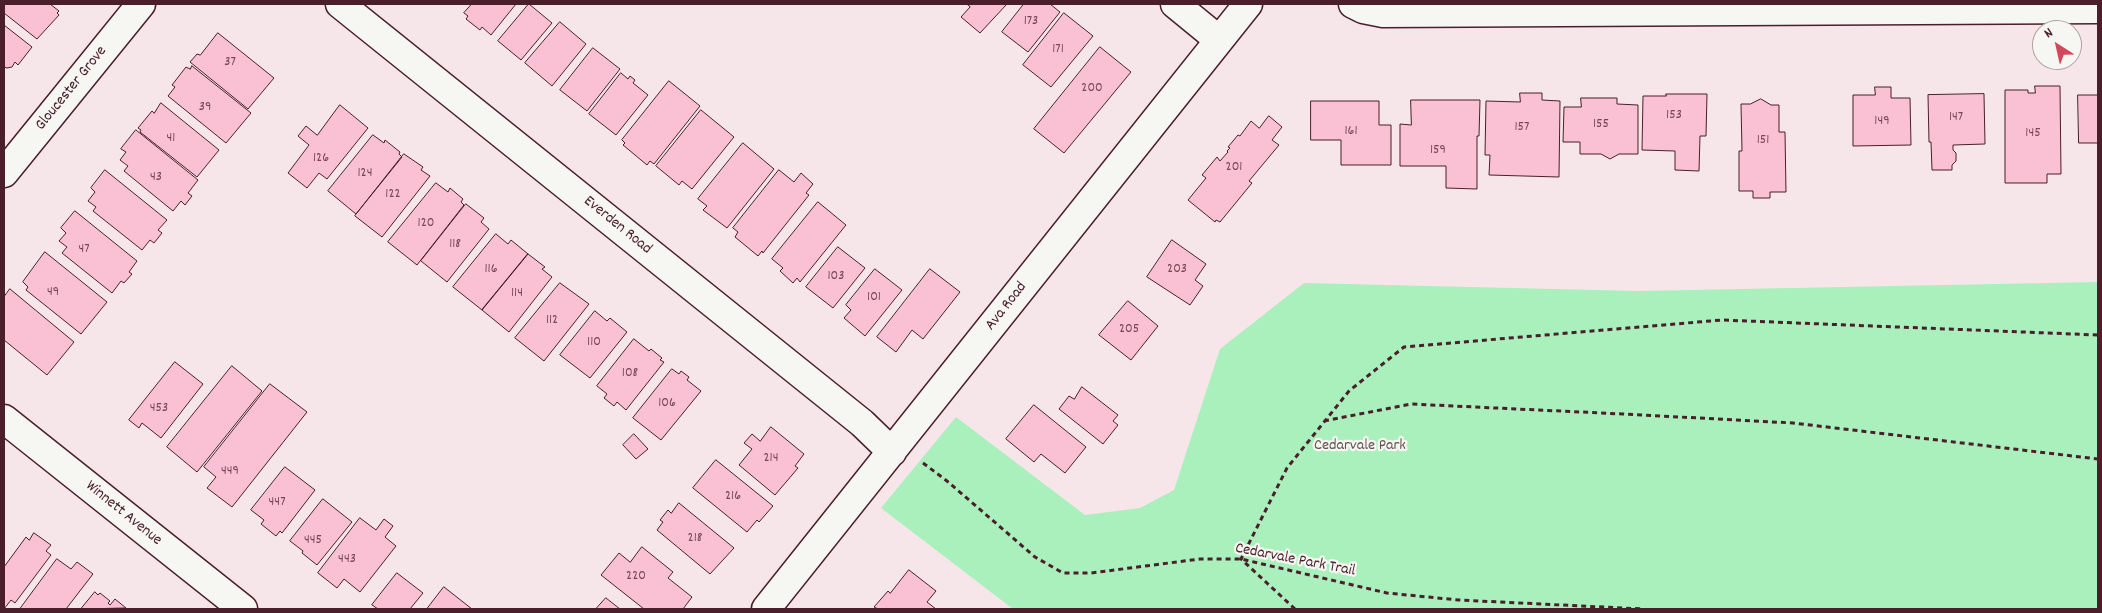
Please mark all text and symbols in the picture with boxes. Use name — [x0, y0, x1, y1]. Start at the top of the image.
house number: 173 — [1024, 14, 1038, 30]
north arrow — [2032, 20, 2082, 70]
text: N — [2040, 23, 2058, 44]
house number: 171 — [1052, 42, 1064, 58]
street label: Gloucester Grove — [32, 43, 112, 135]
house number: 37 — [224, 55, 236, 71]
house number: 200 — [1081, 81, 1103, 97]
house number: 39 — [199, 100, 211, 116]
house number: 153 — [1666, 108, 1682, 124]
house number: 147 — [1949, 110, 1963, 126]
house number: 149 — [1874, 114, 1890, 130]
house number: 155 — [1593, 117, 1609, 133]
house number: 157 — [1515, 120, 1529, 136]
house number: 161 — [1345, 124, 1357, 140]
house number: 145 — [2025, 126, 2041, 142]
house number: 41 — [167, 131, 175, 147]
house number: 151 — [1757, 133, 1769, 149]
house number: 159 — [1430, 143, 1446, 159]
house number: 126 — [313, 151, 329, 167]
house number: 201 — [1226, 160, 1242, 176]
house number: 124 — [358, 166, 372, 182]
house number: 43 — [150, 170, 162, 186]
house number: 122 — [385, 187, 401, 203]
street label: Everden Road — [579, 193, 655, 259]
house number: 120 — [418, 216, 434, 232]
house number: 118 — [449, 237, 461, 253]
house number: 47 — [78, 242, 90, 258]
house number: 116 — [485, 262, 497, 278]
house number: 203 — [1167, 262, 1187, 278]
house number: 103 — [828, 269, 844, 285]
street label: Ava Road — [982, 279, 1032, 335]
house number: 49 — [47, 285, 59, 301]
house number: 114 — [511, 286, 523, 302]
house number: 101 — [867, 290, 881, 306]
house number: 112 — [546, 313, 558, 329]
house number: 205 — [1119, 322, 1139, 338]
house number: 110 — [587, 335, 601, 351]
house number: 108 — [622, 366, 638, 382]
house number: 106 — [658, 396, 676, 412]
house number: 453 — [150, 401, 168, 417]
park label: Cedarvale Park — [1314, 437, 1406, 457]
house number: 214 — [764, 451, 778, 467]
house number: 449 — [221, 464, 239, 480]
street label: Winnett Avenue — [81, 477, 165, 551]
house number: 216 — [725, 489, 741, 505]
house number: 447 — [269, 495, 285, 511]
house number: 218 — [688, 531, 702, 547]
house number: 445 — [304, 533, 322, 549]
street label: Cedarvale Park Trail — [1233, 540, 1357, 582]
house number: 443 — [338, 552, 356, 568]
house number: 220 — [626, 569, 646, 585]

